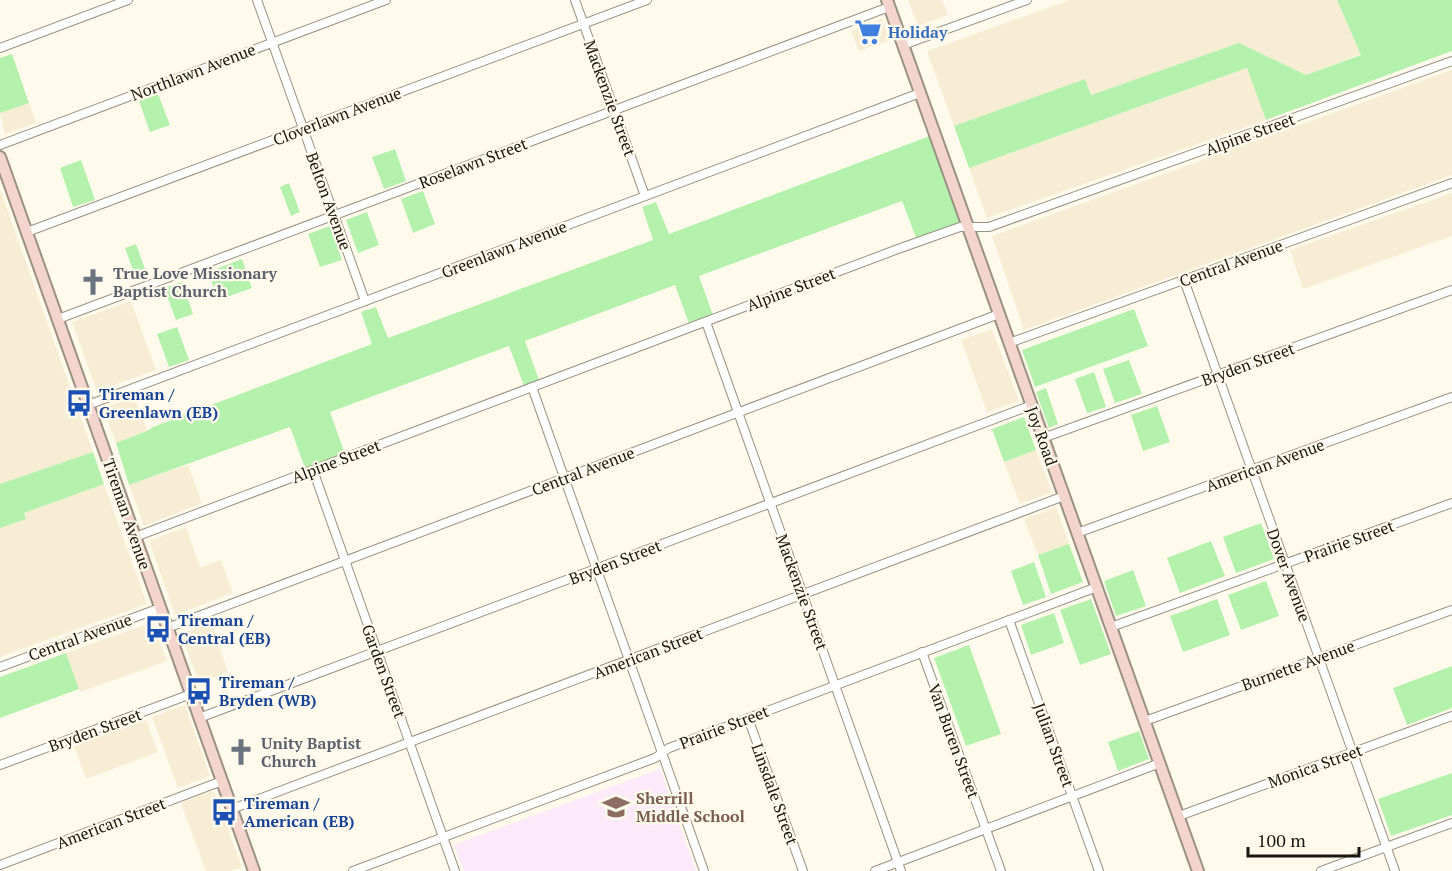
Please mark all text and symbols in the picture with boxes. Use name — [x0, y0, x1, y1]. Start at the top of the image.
supermarket icon: Holiday — [853, 17, 883, 47]
place label: Holiday — [888, 21, 948, 43]
street label: Mackenzie Street — [579, 37, 641, 159]
street label: Northlawn Avenue — [127, 38, 259, 106]
street label: Cloverlawn Avenue — [270, 81, 404, 151]
street label: Alpine Street — [1202, 108, 1298, 160]
street label: Roselawn Street — [416, 132, 530, 194]
street label: Belton Avenue — [301, 149, 357, 253]
street label: Greenlawn Avenue — [438, 215, 570, 283]
street label: Central Avenue — [1176, 234, 1286, 292]
place label: True Love Missionary Baptist Church — [113, 262, 278, 302]
street label: Alpine Street — [743, 262, 839, 316]
church icon: True Love Missionary Baptist Church — [78, 267, 108, 297]
street label: Bryden Street — [1198, 337, 1298, 391]
place label: Tireman / Greenlawn (EB) — [99, 383, 218, 423]
bus stop icon: Tireman / Greenlawn (EB) — [64, 388, 94, 418]
street label: Joy Road — [1021, 403, 1063, 469]
street label: American Avenue — [1203, 433, 1327, 497]
street label: Alpine Street — [288, 434, 384, 488]
street label: Central Avenue — [528, 441, 638, 501]
street label: Tireman Avenue — [98, 455, 156, 573]
street label: Prairie Street — [1301, 515, 1397, 567]
street label: Dover Avenue — [1262, 525, 1316, 625]
street label: Mackenzie Street — [771, 531, 833, 653]
street label: Bryden Street — [566, 534, 664, 590]
street label: Central Avenue — [25, 608, 135, 666]
place label: Tireman / Central (EB) — [178, 609, 271, 649]
bus stop icon: Tireman / Central (EB) — [143, 614, 173, 644]
street label: Garden Street — [357, 621, 411, 721]
street label: American Street — [590, 622, 706, 684]
street label: Burnette Avenue — [1239, 634, 1357, 696]
place label: Tireman / Bryden (WB) — [219, 671, 317, 711]
bus stop icon: Tireman / Bryden (WB) — [184, 676, 214, 706]
street label: Van Buren Street — [923, 681, 985, 801]
street label: Prairie Street — [676, 700, 772, 754]
street label: Julian Street — [1029, 700, 1079, 790]
street label: Bryden Street — [45, 703, 145, 757]
place label: Unity Baptist Church — [261, 732, 362, 772]
church icon: Unity Baptist Church — [226, 737, 256, 767]
street label: Monica Street — [1265, 739, 1365, 793]
street label: Linsdale Street — [746, 740, 804, 848]
place label: Sherrill Middle School — [636, 787, 745, 827]
street label: American Street — [53, 792, 169, 854]
place label: Tireman / American (EB) — [244, 792, 355, 832]
school or university icon: Sherrill Middle School — [601, 792, 631, 822]
bus stop icon: Tireman / American (EB) — [209, 797, 239, 827]
scale bar — [1248, 820, 1359, 858]
text: 100 m — [1257, 828, 1306, 852]

